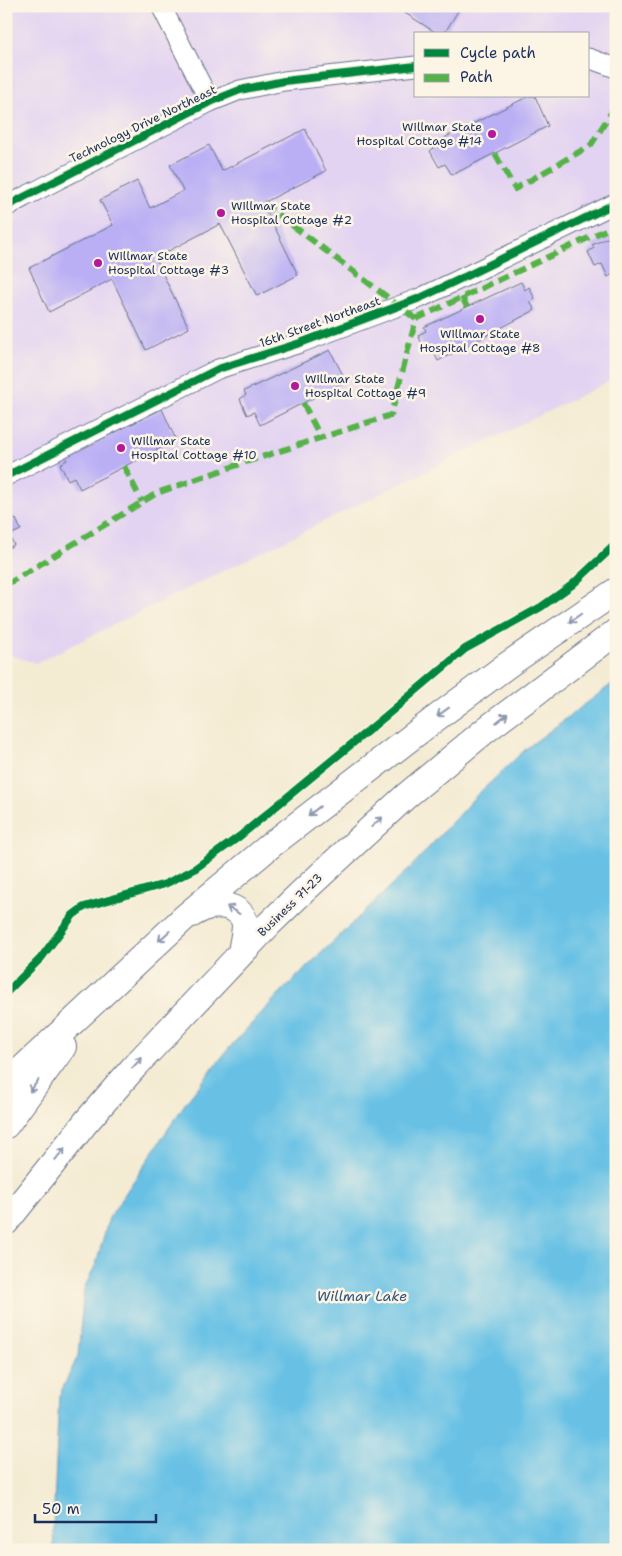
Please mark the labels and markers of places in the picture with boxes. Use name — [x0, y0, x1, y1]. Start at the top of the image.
place label: Willmar State Hospital Cottage #14 — [356, 119, 482, 149]
marker: Willmar State Hospital Cottage #14 — [486, 128, 498, 140]
place label: Willmar State Hospital Cottage #2 — [231, 198, 352, 228]
marker: Willmar State Hospital Cottage #2 — [215, 207, 227, 219]
place label: Willmar State Hospital Cottage #3 — [108, 248, 229, 278]
marker: Willmar State Hospital Cottage #3 — [92, 257, 104, 269]
marker: Willmar State Hospital Cottage #8 — [474, 313, 486, 325]
place label: Willmar State Hospital Cottage #8 — [419, 326, 541, 356]
place label: Willmar State Hospital Cottage #9 — [305, 371, 426, 401]
marker: Willmar State Hospital Cottage #9 — [289, 380, 301, 392]
place label: Willmar State Hospital Cottage #10 — [131, 433, 257, 463]
marker: Willmar State Hospital Cottage #10 — [115, 442, 127, 454]

